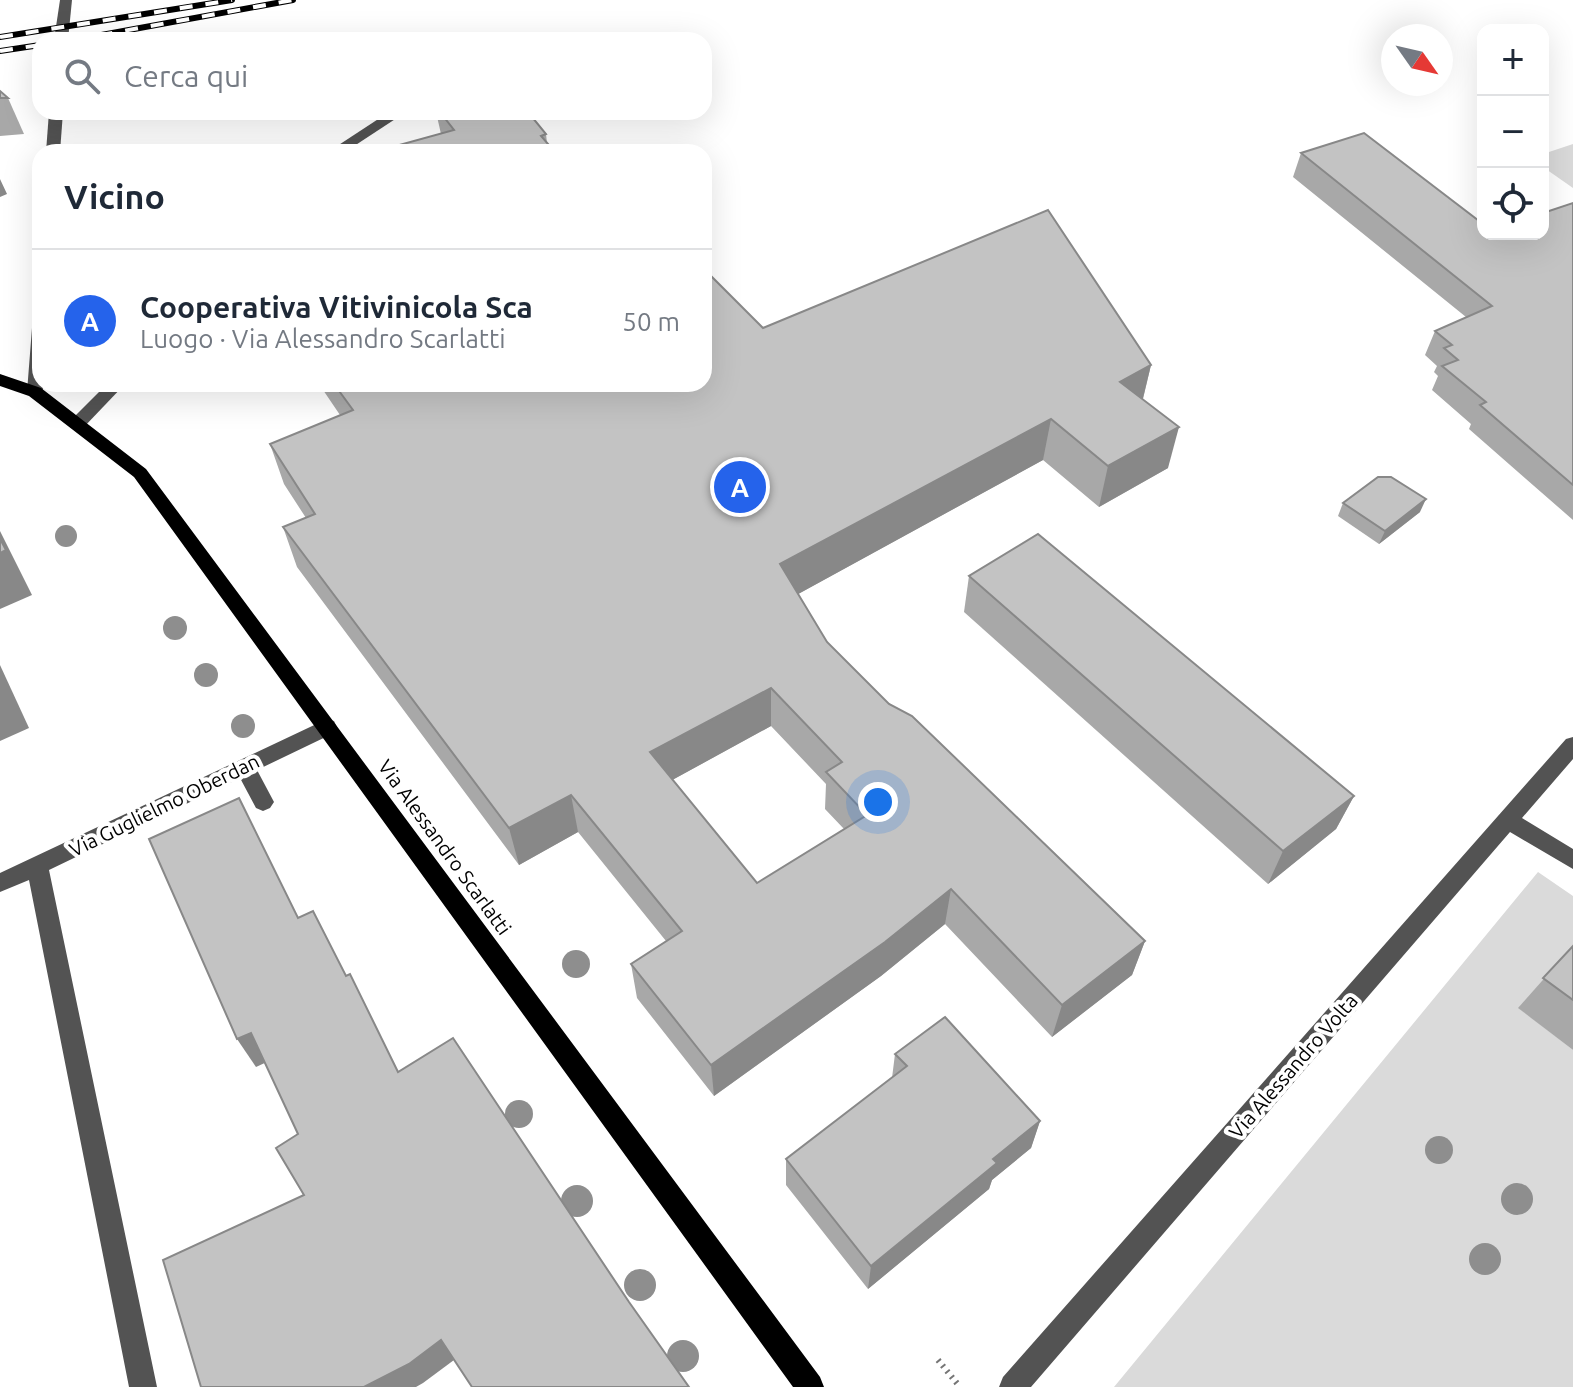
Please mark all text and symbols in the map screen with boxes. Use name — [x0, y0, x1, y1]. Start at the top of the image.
north arrow — [1381, 24, 1453, 96]
map controls — [1477, 24, 1549, 240]
button: + — [1477, 24, 1549, 96]
search box — [32, 32, 712, 120]
icon: search — [60, 54, 104, 98]
text: Cerca qui — [124, 59, 248, 93]
button: − — [1477, 96, 1549, 168]
button: locate — [1477, 168, 1549, 240]
text: Vicino — [64, 177, 165, 215]
text: Cooperativa Vitivinicola Sca — [140, 290, 533, 324]
text: A — [81, 307, 99, 336]
text: 50 m — [622, 307, 680, 336]
text: Luogo · Via Alessandro Scarlatti — [140, 324, 506, 353]
pin: A — [714, 457, 766, 517]
street label: Via Guglielmo Oberdan — [65, 749, 263, 861]
street label: Via Alessandro Scarlatti — [374, 755, 516, 939]
your location — [858, 782, 898, 822]
street label: Via Alessandro Volta — [1224, 989, 1362, 1143]

